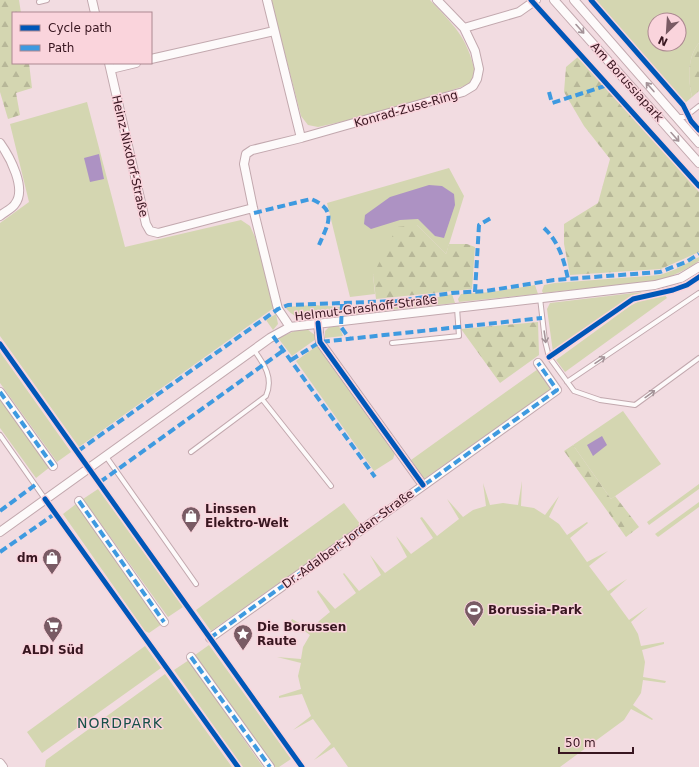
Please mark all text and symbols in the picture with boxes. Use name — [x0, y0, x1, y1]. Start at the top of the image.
legend — [12, 12, 152, 64]
north arrow — [647, 12, 687, 52]
text: Cycle path — [48, 21, 112, 35]
one-way arrow — [575, 24, 585, 34]
text: N — [656, 33, 670, 48]
street label: Am Borussiapark — [588, 39, 666, 125]
text: Path — [48, 41, 74, 55]
one-way arrow — [645, 81, 654, 92]
street label: Konrad-Zuse-Ring — [353, 88, 459, 130]
street label: Heinz-Nixdorf-Straße — [109, 94, 151, 218]
one-way arrow — [671, 132, 680, 142]
street label: Helmut-Grashoff-Straße — [294, 292, 438, 324]
one-way arrow — [541, 330, 549, 343]
one-way arrow — [594, 356, 605, 364]
one-way arrow — [644, 390, 655, 398]
street label: Dr.-Adalbert-Jordan-Straße — [280, 487, 416, 591]
place label: Linssen Elektro-Welt — [205, 502, 289, 530]
shop icon: Linssen Elektro-Welt — [180, 505, 202, 533]
shop icon: dm — [41, 547, 63, 575]
place label: dm — [17, 551, 38, 565]
sports icon: Borussia-Park — [463, 599, 485, 627]
place label: Borussia-Park — [488, 603, 583, 617]
supermarket icon: ALDI Süd — [42, 615, 64, 643]
place label: Die Borussen Raute — [257, 620, 346, 648]
place icon: Die Borussen Raute — [232, 623, 254, 651]
place label: ALDI Süd — [22, 643, 84, 657]
district label: NORDPARK — [77, 715, 163, 731]
scale bar — [559, 729, 633, 755]
text: 50 m — [565, 736, 596, 750]

